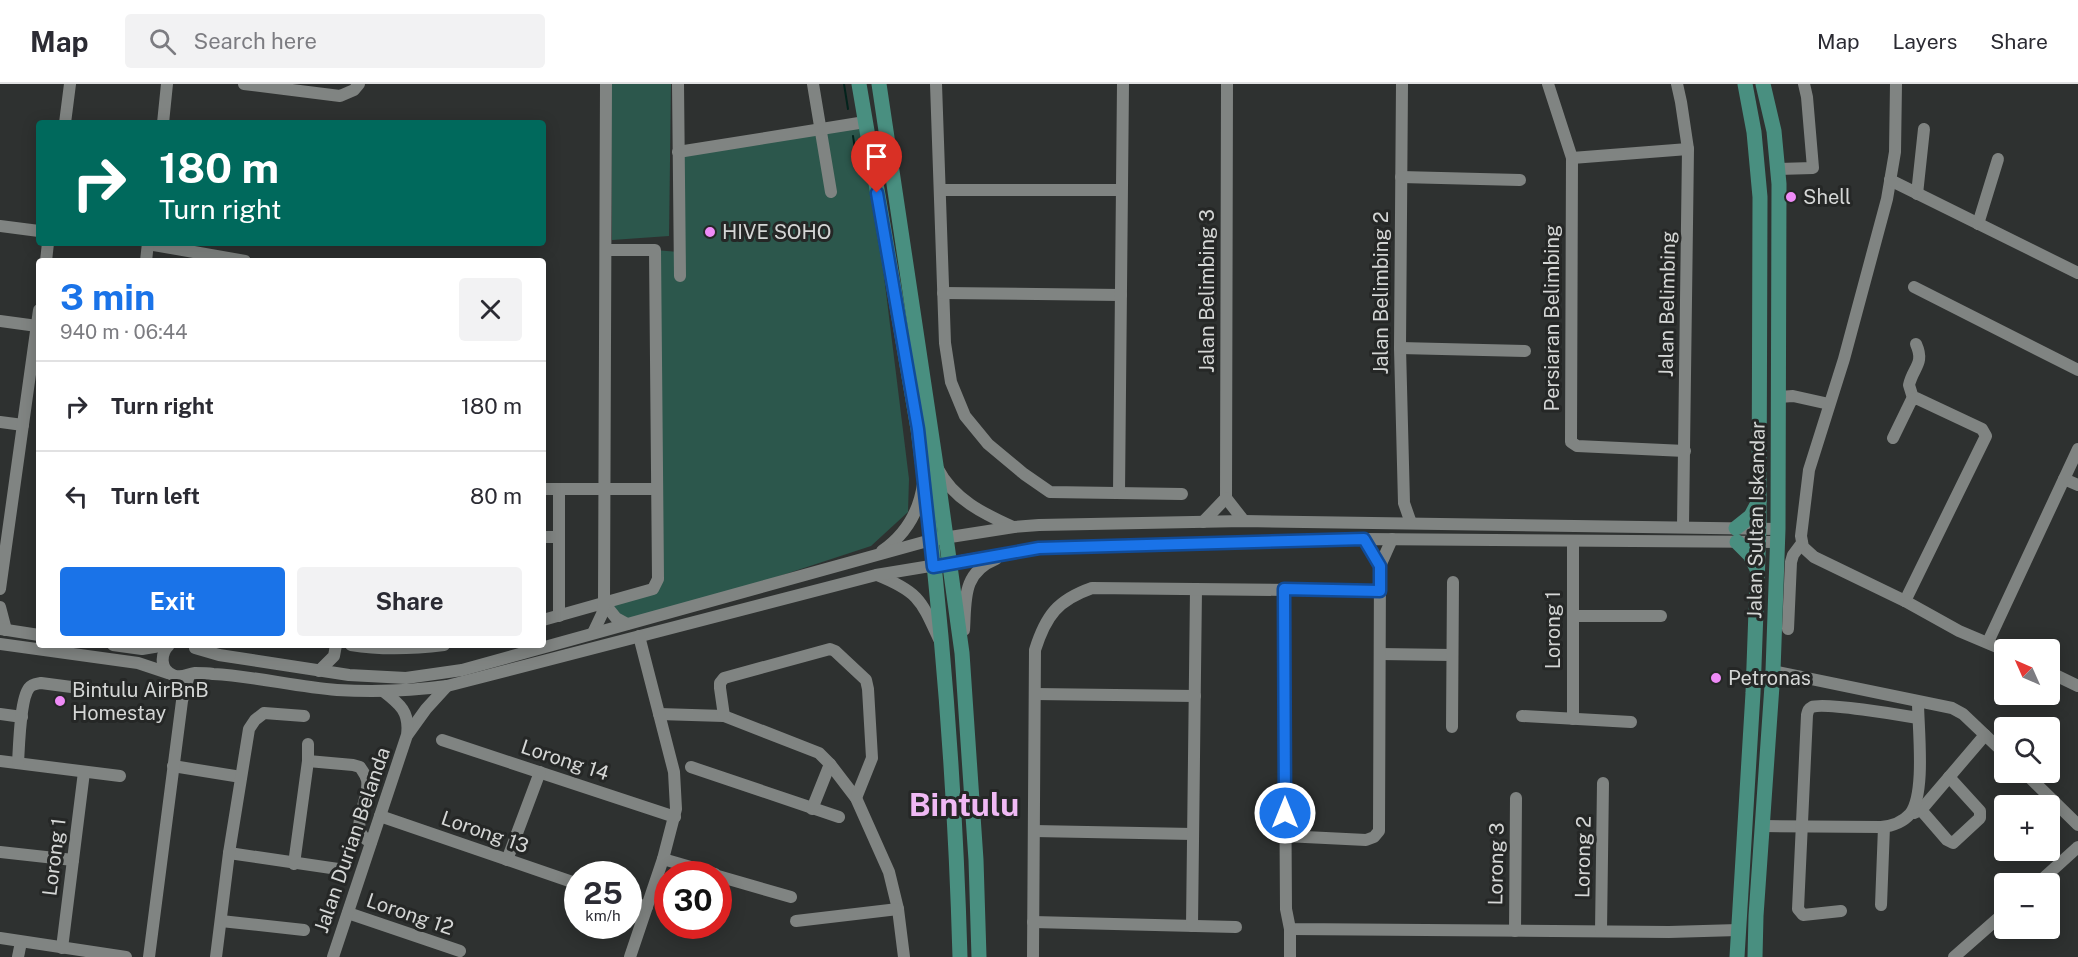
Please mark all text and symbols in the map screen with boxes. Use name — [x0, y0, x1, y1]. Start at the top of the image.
search box — [125, 14, 545, 68]
text: Map — [30, 25, 89, 58]
icon: search — [146, 25, 179, 58]
text: Search here — [194, 28, 317, 54]
text: Map — [1817, 29, 1860, 54]
text: Layers — [1893, 29, 1957, 54]
text: Share — [1990, 29, 2048, 54]
pin — [851, 131, 902, 193]
icon: arrive — [860, 140, 893, 173]
text: 180 m — [159, 143, 279, 192]
icon: right — [60, 144, 138, 222]
place label: Shell — [1803, 185, 1851, 209]
marker: Shell — [1784, 190, 1798, 204]
text: Turn right — [159, 193, 282, 225]
street label: Jalan Belimbing 3 — [1195, 209, 1219, 373]
street label: Jalan Belimbing 2 — [1369, 211, 1393, 375]
place label: HIVE SOHO — [722, 220, 832, 244]
marker: HIVE SOHO — [703, 225, 717, 239]
street label: Persiaran Belimbing — [1540, 225, 1564, 411]
street label: Jalan Belimbing — [1654, 231, 1680, 377]
text: 3 min — [60, 276, 155, 318]
button: close — [459, 278, 522, 341]
text: 940 m · 06:44 — [60, 320, 188, 344]
icon: right — [60, 390, 93, 423]
text: Turn right — [111, 393, 214, 419]
text: 180 m — [461, 393, 522, 419]
street label: Jalan Sultan Iskandar — [1742, 421, 1770, 619]
icon: left — [60, 480, 93, 513]
text: Turn left — [111, 483, 200, 509]
text: 80 m — [470, 483, 522, 509]
button: Exit — [60, 567, 285, 636]
button: Share — [297, 567, 522, 636]
street label: Lorong 1 — [1541, 591, 1565, 669]
north arrow — [1994, 639, 2060, 705]
map controls — [1994, 639, 2060, 939]
place label: Petronas — [1728, 666, 1811, 690]
marker: Petronas — [1709, 671, 1723, 685]
place label: Bintulu AirBnB Homestay — [72, 678, 209, 725]
marker: Bintulu AirBnB Homestay — [53, 694, 67, 708]
button: search — [1994, 717, 2060, 783]
street label: Lorong 14 — [518, 735, 612, 785]
street label: Jalan Durian Belanda — [309, 744, 395, 936]
position arrow — [1253, 781, 1317, 845]
district label: Bintulu — [909, 786, 1019, 823]
button: + — [1994, 795, 2060, 861]
street label: Lorong 13 — [438, 806, 532, 858]
street label: Lorong 2 — [1570, 816, 1596, 898]
street label: Lorong 1 — [37, 817, 71, 897]
street label: Lorong 3 — [1483, 822, 1509, 906]
speed limit sign: 30 — [654, 861, 732, 939]
button: − — [1994, 873, 2060, 939]
text: 25 — [583, 875, 623, 911]
street label: Lorong 12 — [363, 888, 457, 940]
text: km/h — [585, 907, 621, 924]

